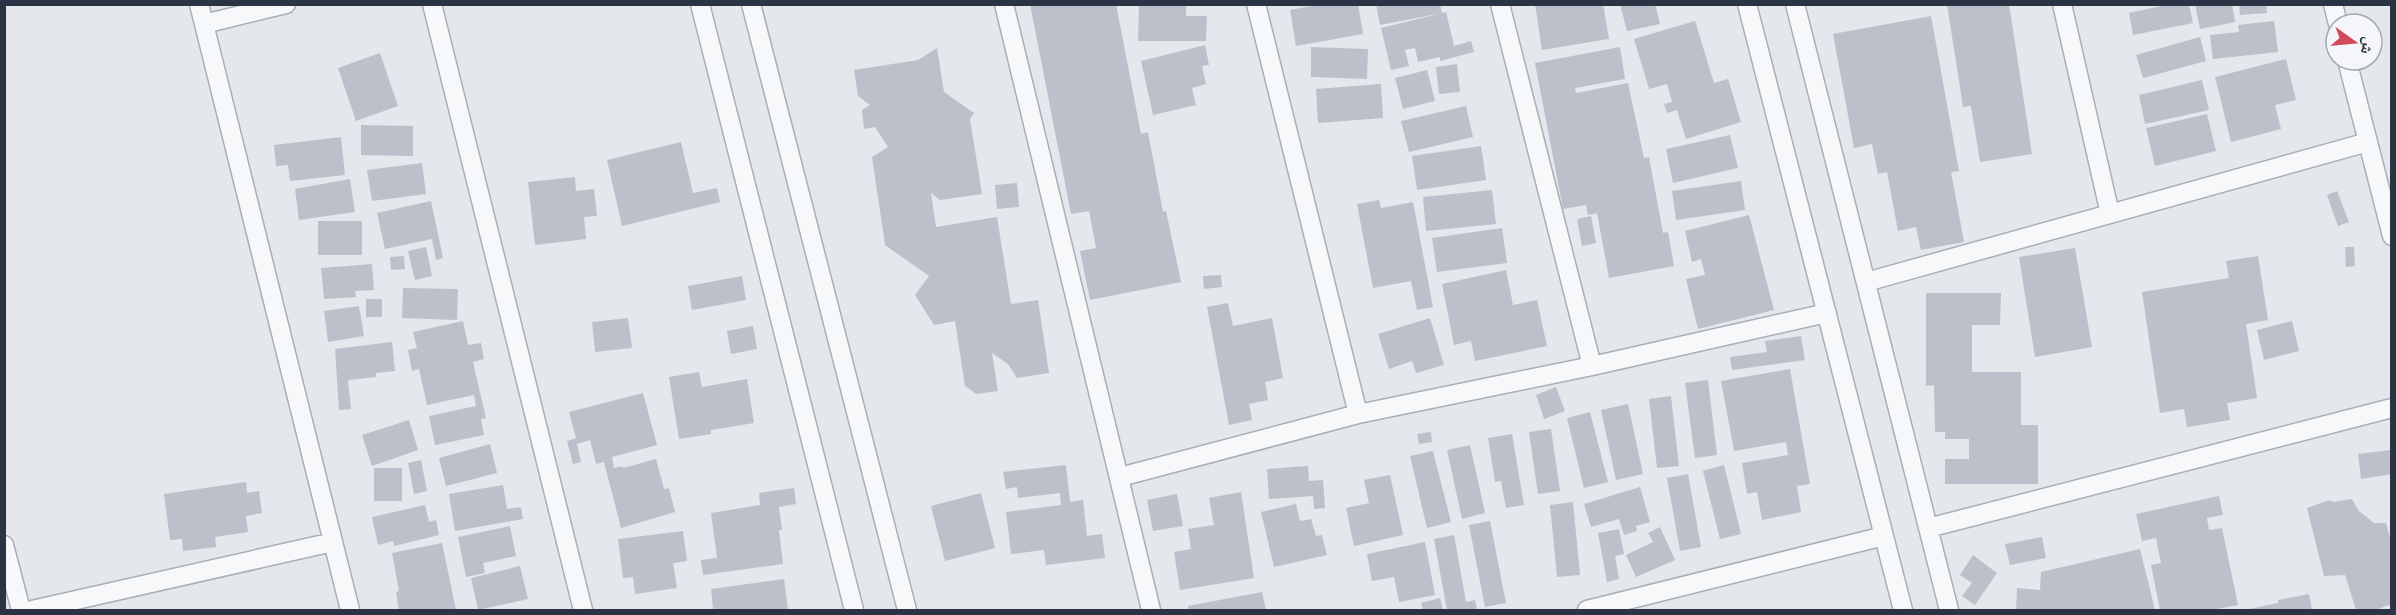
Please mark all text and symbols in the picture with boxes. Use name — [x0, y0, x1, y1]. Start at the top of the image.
north arrow — [2324, 12, 2384, 72]
text: ش — [2357, 35, 2380, 57]

